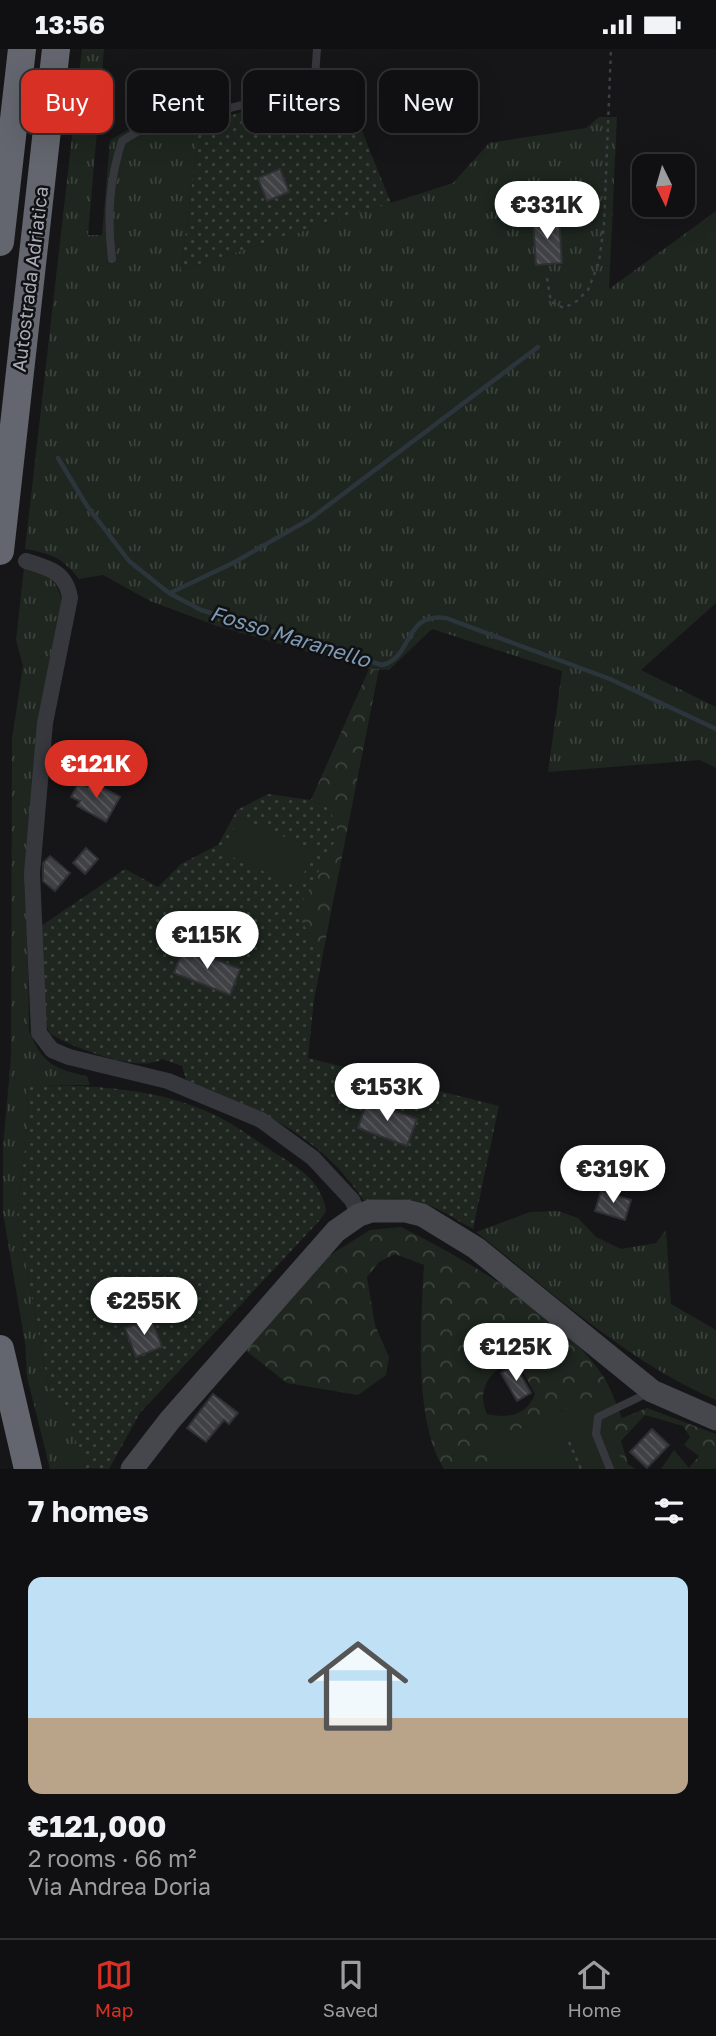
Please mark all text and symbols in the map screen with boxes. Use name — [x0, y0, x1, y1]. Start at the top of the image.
text: 13:56 — [35, 9, 105, 40]
chip: Buy — [21, 70, 113, 133]
chip: Rent — [127, 70, 229, 133]
chip: Filters — [243, 70, 365, 133]
chip: New — [379, 70, 478, 133]
north arrow — [632, 154, 695, 217]
map controls — [632, 154, 695, 217]
pin: €331K — [498, 181, 596, 241]
street label: Autostrada Adriatica — [7, 185, 52, 373]
text: €331K — [511, 190, 583, 218]
water label: Fosso Maranello — [207, 599, 375, 673]
pin: €121K — [47, 741, 145, 800]
text: €121K — [61, 749, 131, 777]
pin: €115K — [158, 911, 256, 971]
text: €115K — [172, 920, 242, 948]
pin: €153K — [338, 1063, 436, 1123]
text: €153K — [351, 1072, 423, 1100]
pin: €319K — [564, 1145, 662, 1205]
text: €319K — [576, 1154, 650, 1182]
pin: €255K — [95, 1277, 193, 1337]
text: €255K — [107, 1286, 181, 1314]
pin: €125K — [467, 1323, 565, 1383]
text: €125K — [480, 1332, 552, 1360]
icon: filters — [650, 1492, 688, 1530]
text: 7 homes — [28, 1493, 149, 1529]
icon: home — [295, 1623, 421, 1749]
text: €121,000 — [28, 1808, 166, 1844]
text: 2 rooms · 66 m² — [28, 1844, 197, 1872]
text: Via Andrea Doria — [28, 1872, 211, 1900]
tab: Map — [95, 1956, 133, 2021]
tab: Saved — [323, 1956, 378, 2021]
tab: Home — [568, 1956, 621, 2021]

